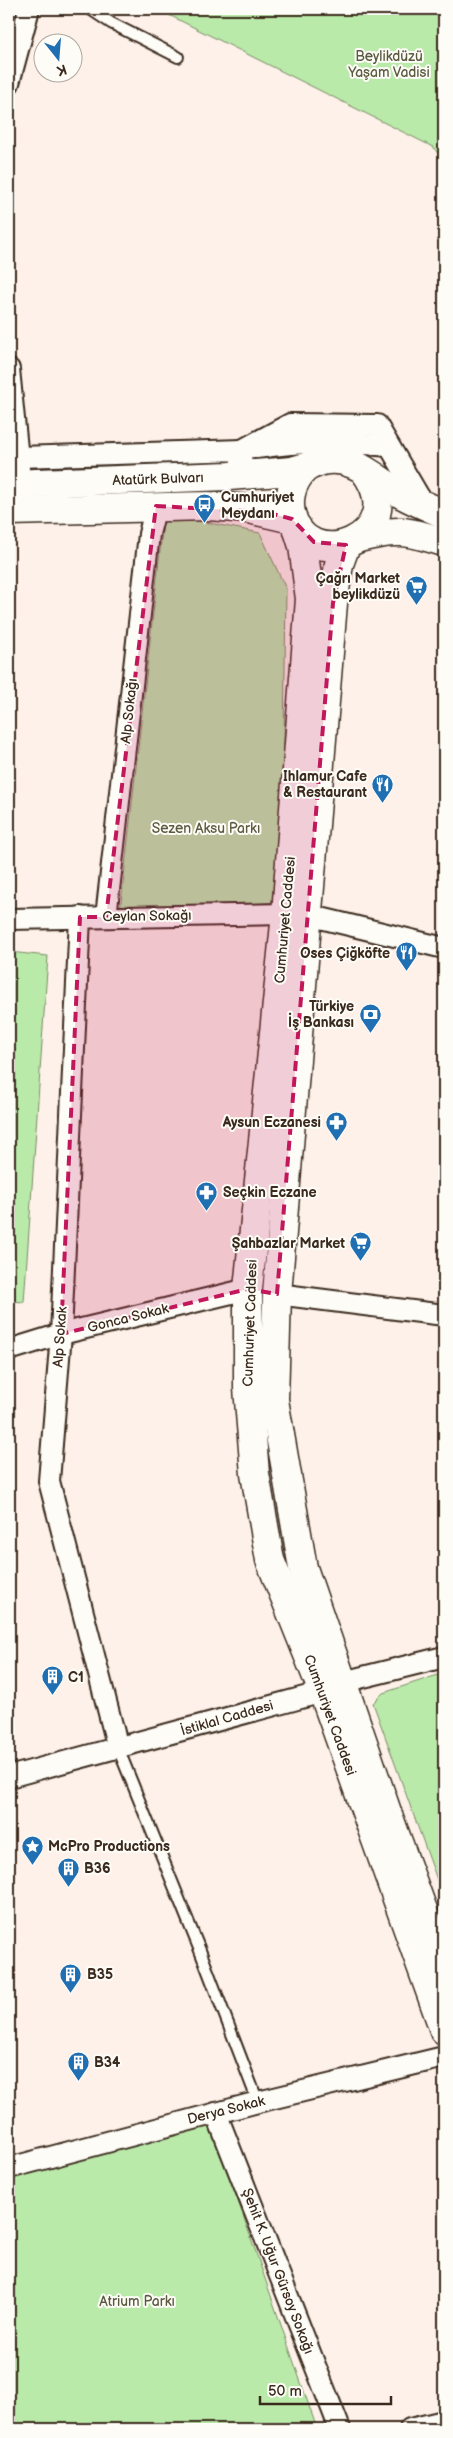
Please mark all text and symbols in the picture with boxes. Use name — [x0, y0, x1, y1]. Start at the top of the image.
north arrow — [32, 32, 82, 82]
park label: Beylikdüzü Yaşam Vadisi — [347, 48, 430, 81]
text: K — [54, 60, 69, 80]
street label: Atatürk Bulvarı — [112, 469, 204, 489]
place label: Cumhuriyet Meydanı — [221, 489, 294, 522]
bus stop icon: Cumhuriyet Meydanı — [193, 493, 217, 524]
place label: Çağrı Market beylikdüzü — [316, 570, 400, 603]
supermarket icon: Çağrı Market beylikdüzü — [404, 574, 428, 605]
street label: Alp Sokağı — [117, 677, 141, 745]
place label: Ihlamur Cafe & Restaurant — [283, 768, 367, 801]
restaurant icon: Ihlamur Cafe & Restaurant — [371, 772, 395, 803]
park label: Sezen Aksu Parkı — [152, 820, 260, 837]
street label: Cumhuriyet Caddesi — [271, 856, 299, 984]
street label: Ceylan Sokağı — [102, 907, 192, 925]
restaurant icon: Oses Çiğköfte — [394, 941, 418, 972]
place label: Oses Çiğköfte — [300, 945, 390, 962]
place label: Türkiye İş Bankası — [288, 998, 354, 1031]
bank icon: Türkiye İş Bankası — [358, 1002, 382, 1033]
pharmacy icon: Aysun Eczanesi — [325, 1110, 349, 1141]
place label: Aysun Eczanesi — [222, 1114, 321, 1131]
pharmacy icon: Seçkin Eczane — [195, 1180, 219, 1211]
place label: Seçkin Eczane — [223, 1184, 317, 1201]
supermarket icon: Şahbazlar Market — [349, 1231, 373, 1262]
place label: Şahbazlar Market — [232, 1235, 345, 1252]
street label: Cumhuriyet Caddesi — [239, 1259, 261, 1387]
street label: Gonca Sokak — [86, 1300, 170, 1336]
street label: Alp Sokak — [49, 1306, 71, 1368]
street label: Cumhuriyet Caddesi — [300, 1652, 360, 1778]
building icon: C1 — [40, 1665, 64, 1696]
place label: C1 — [68, 1669, 84, 1686]
street label: İstiklal Caddesi — [178, 1696, 275, 1739]
place icon: McPro Productions — [20, 1834, 44, 1865]
place label: McPro Productions — [48, 1838, 170, 1855]
building icon: B36 — [56, 1856, 80, 1887]
place label: B36 — [84, 1860, 111, 1877]
building icon: B35 — [59, 1962, 83, 1993]
place label: B35 — [87, 1966, 113, 1983]
building icon: B34 — [66, 2050, 90, 2081]
place label: B34 — [94, 2054, 121, 2071]
street label: Derya Sokak — [185, 2092, 267, 2128]
street label: Şehit K. Uğur Gürsoy Sokağı — [239, 2186, 317, 2356]
park label: Atrium Parkı — [99, 2293, 175, 2310]
scale bar — [260, 2373, 392, 2405]
text: 50 m — [268, 2382, 302, 2401]

